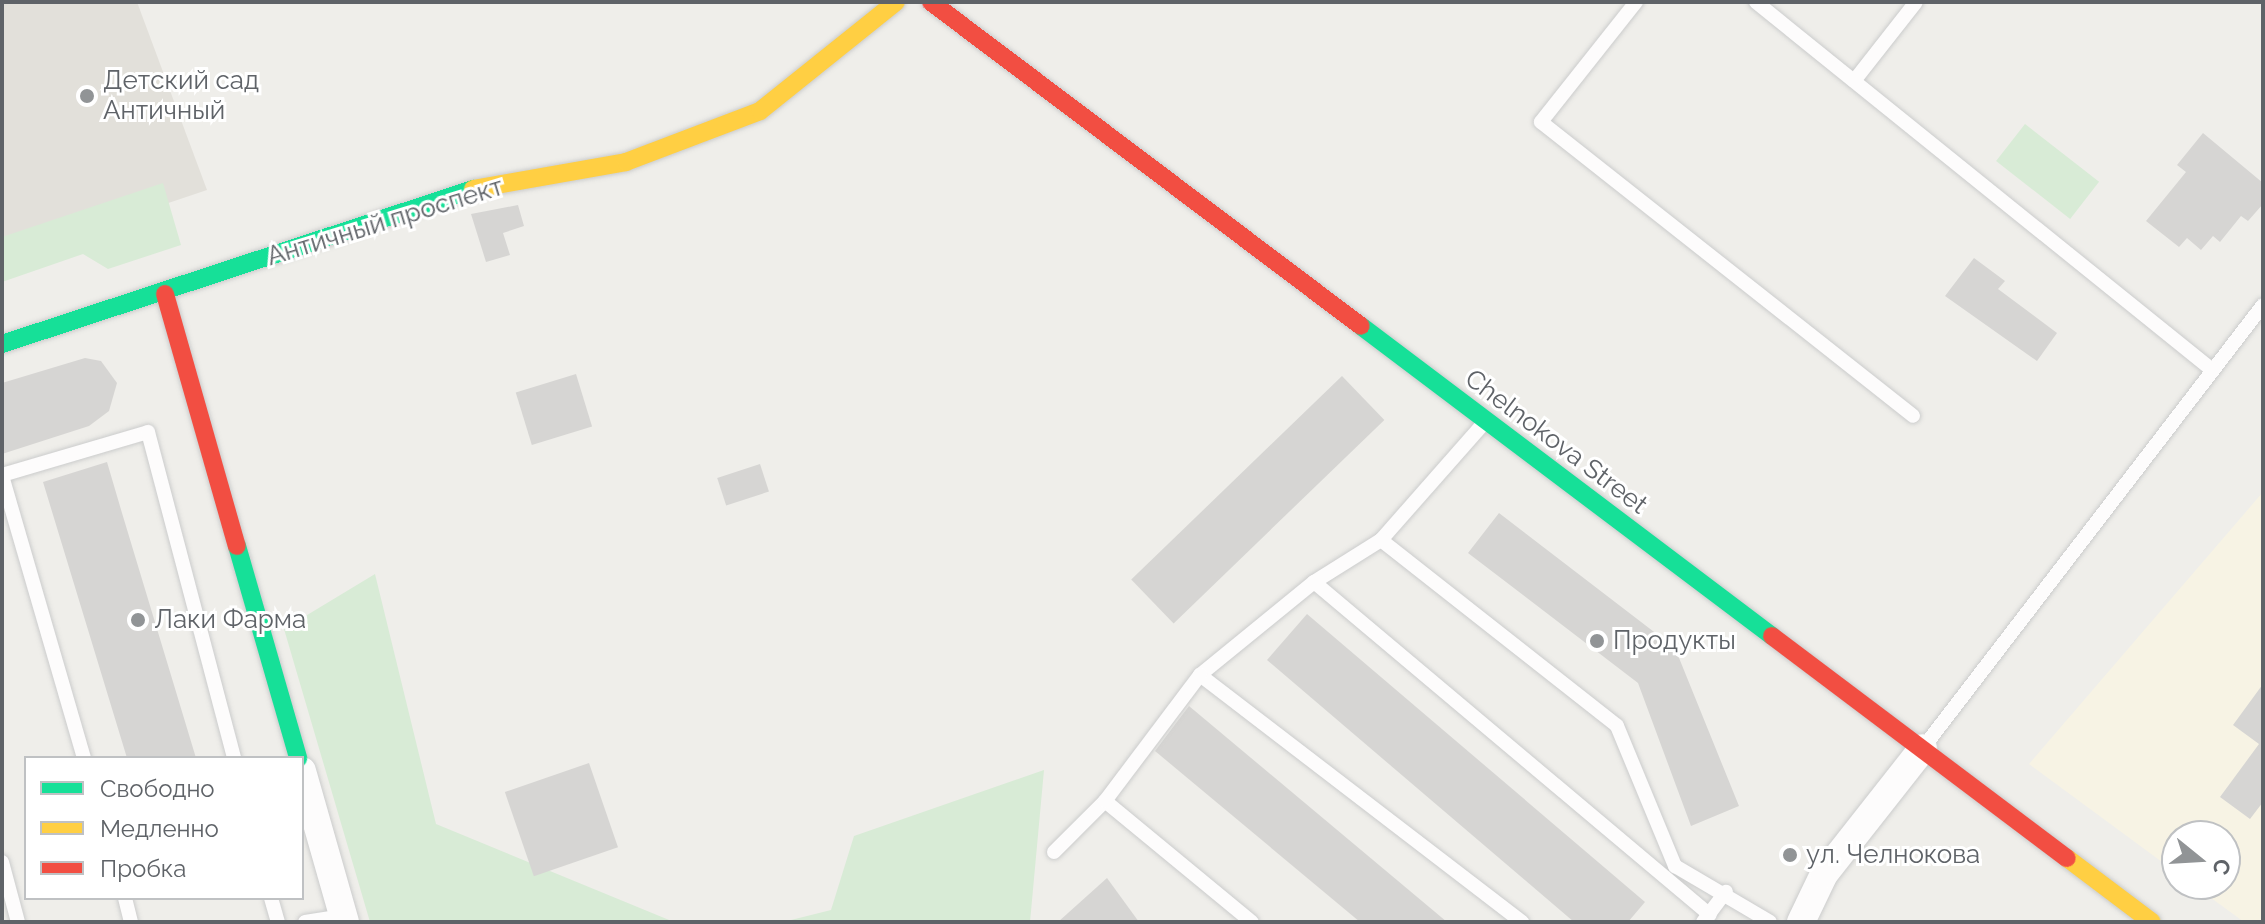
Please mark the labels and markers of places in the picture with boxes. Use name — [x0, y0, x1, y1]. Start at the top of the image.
place label: Детский сад Античный — [103, 65, 259, 126]
marker: Детский сад Античный — [78, 87, 96, 105]
place label: Лаки Фарма — [154, 604, 306, 636]
marker: Лаки Фарма — [129, 611, 147, 629]
place label: Продукты — [1613, 625, 1736, 657]
marker: Продукты — [1588, 632, 1606, 650]
place label: ул. Челнокова — [1806, 839, 1980, 871]
marker: ул. Челнокова — [1781, 846, 1799, 864]

